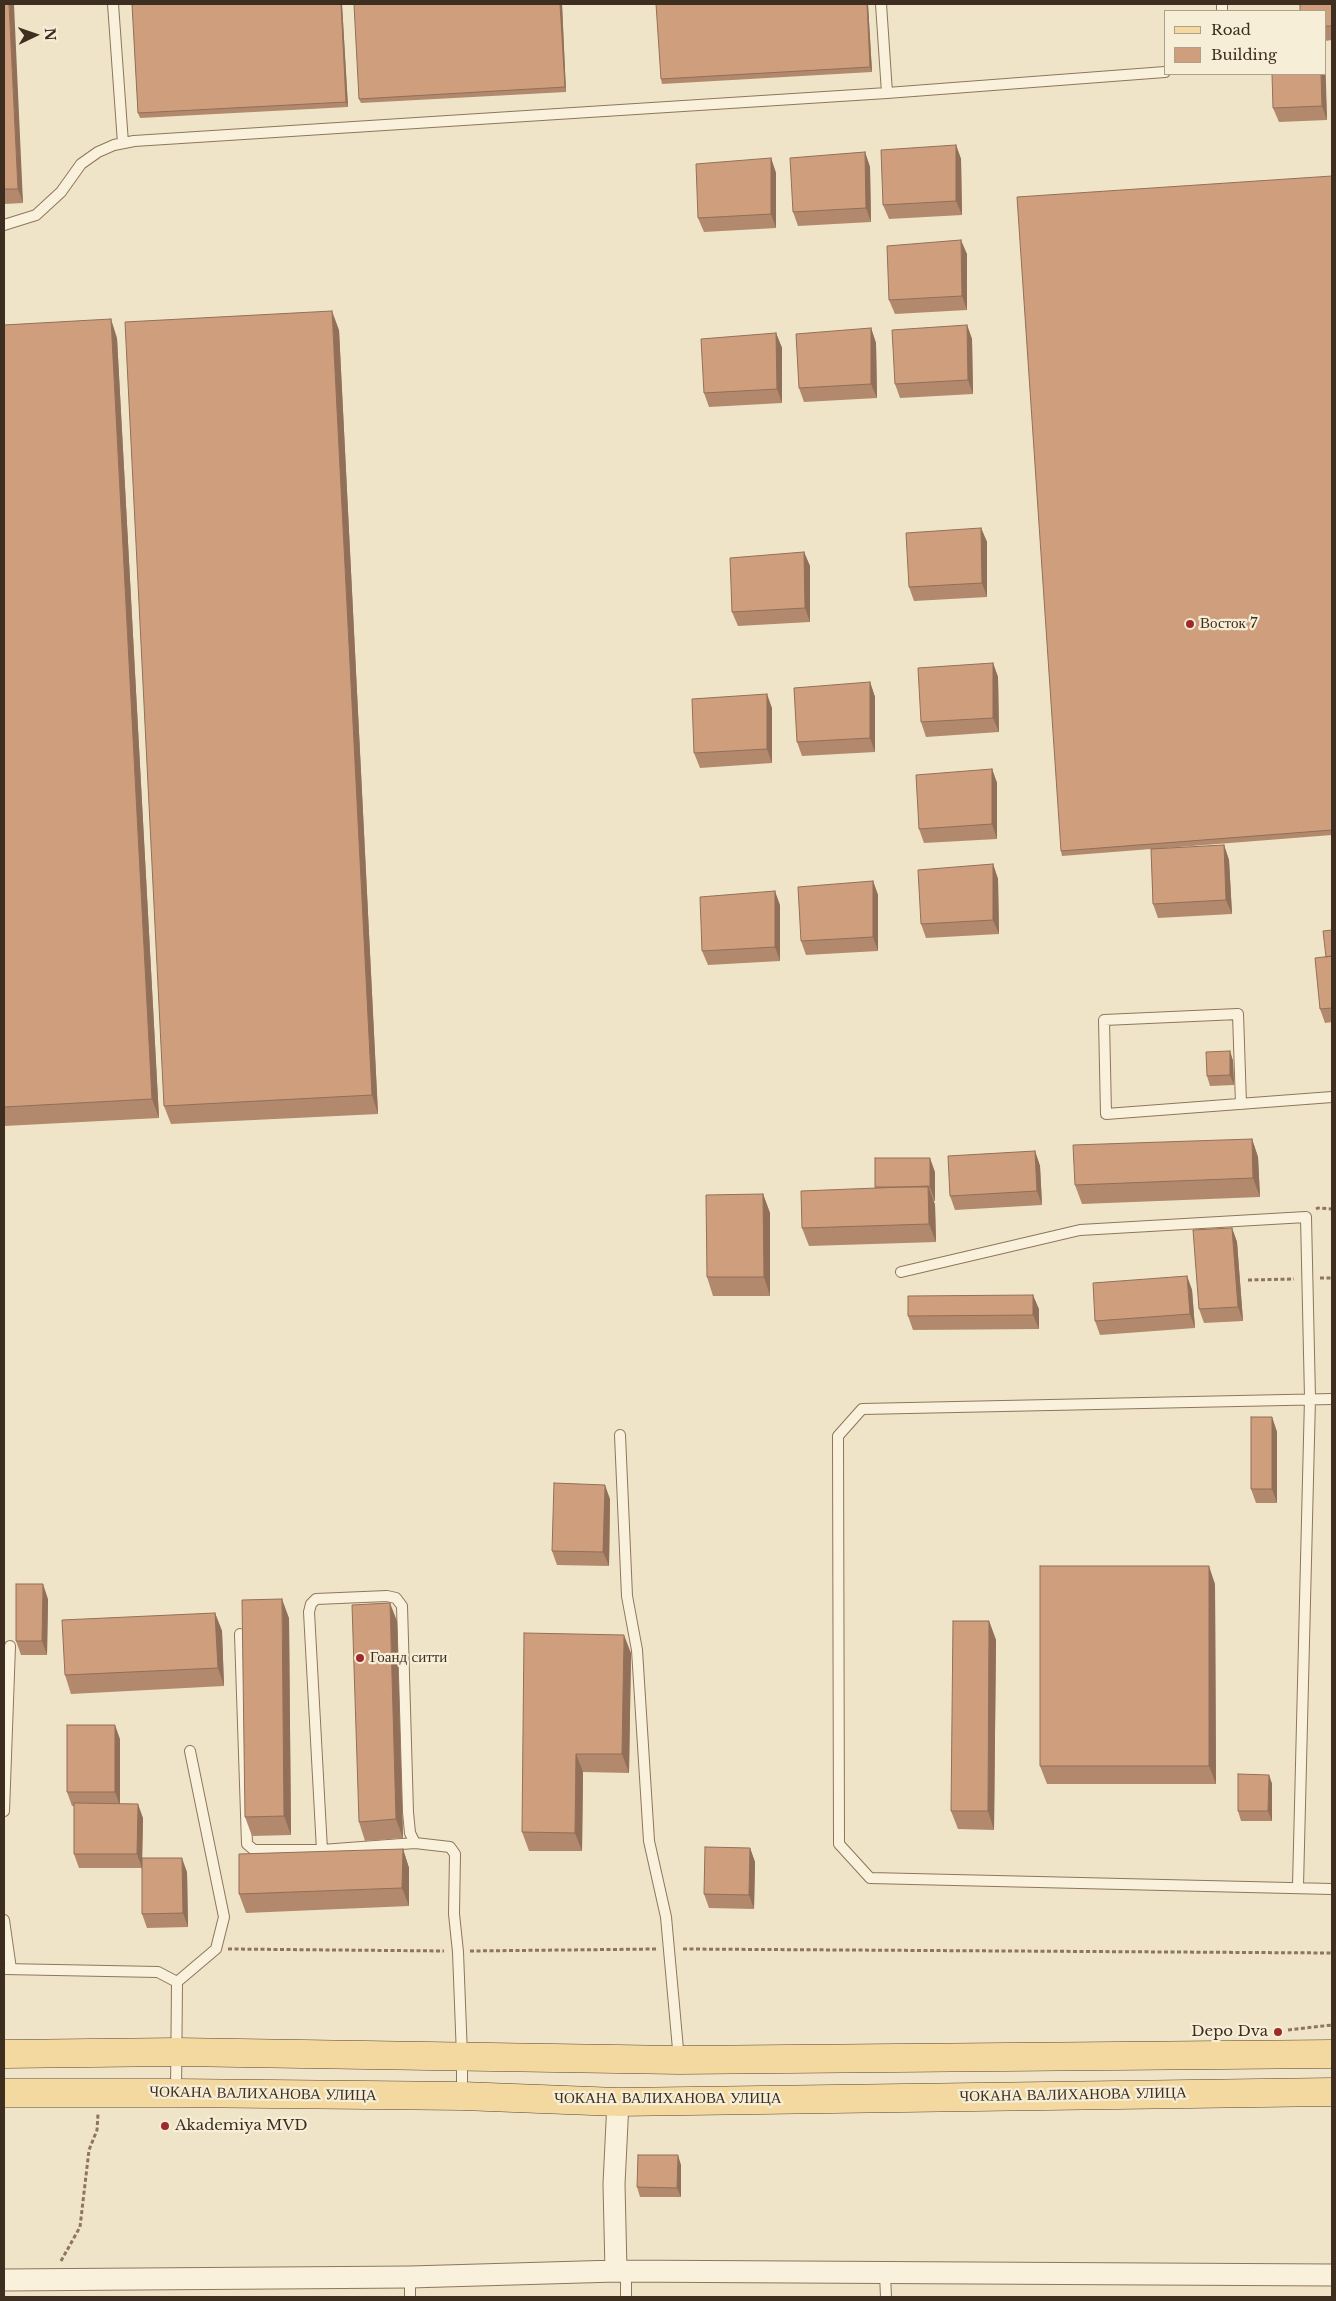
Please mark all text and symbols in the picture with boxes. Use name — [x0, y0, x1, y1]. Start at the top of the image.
north arrow — [10, 10, 60, 60]
legend — [1164, 10, 1326, 75]
text: Road — [1211, 20, 1251, 39]
text: N — [41, 27, 59, 41]
text: Building — [1211, 45, 1277, 64]
place label: Восток 7 — [1200, 615, 1258, 633]
marker: Восток 7 — [1184, 618, 1196, 630]
place label: Гоанд ситти — [370, 1649, 447, 1667]
marker: Гоанд ситти — [354, 1652, 366, 1664]
place label: Depo Dva — [1191, 2023, 1268, 2041]
marker: Depo Dva — [1272, 2026, 1284, 2038]
street label: ЧОКАНА ВАЛИХАНОВА УЛИЦА — [149, 2083, 377, 2105]
street label: ЧОКАНА ВАЛИХАНОВА УЛИЦА — [959, 2084, 1187, 2106]
street label: ЧОКАНА ВАЛИХАНОВА УЛИЦА — [554, 2090, 782, 2108]
place label: Akademiya MVD — [175, 2117, 307, 2135]
marker: Akademiya MVD — [159, 2120, 171, 2132]

